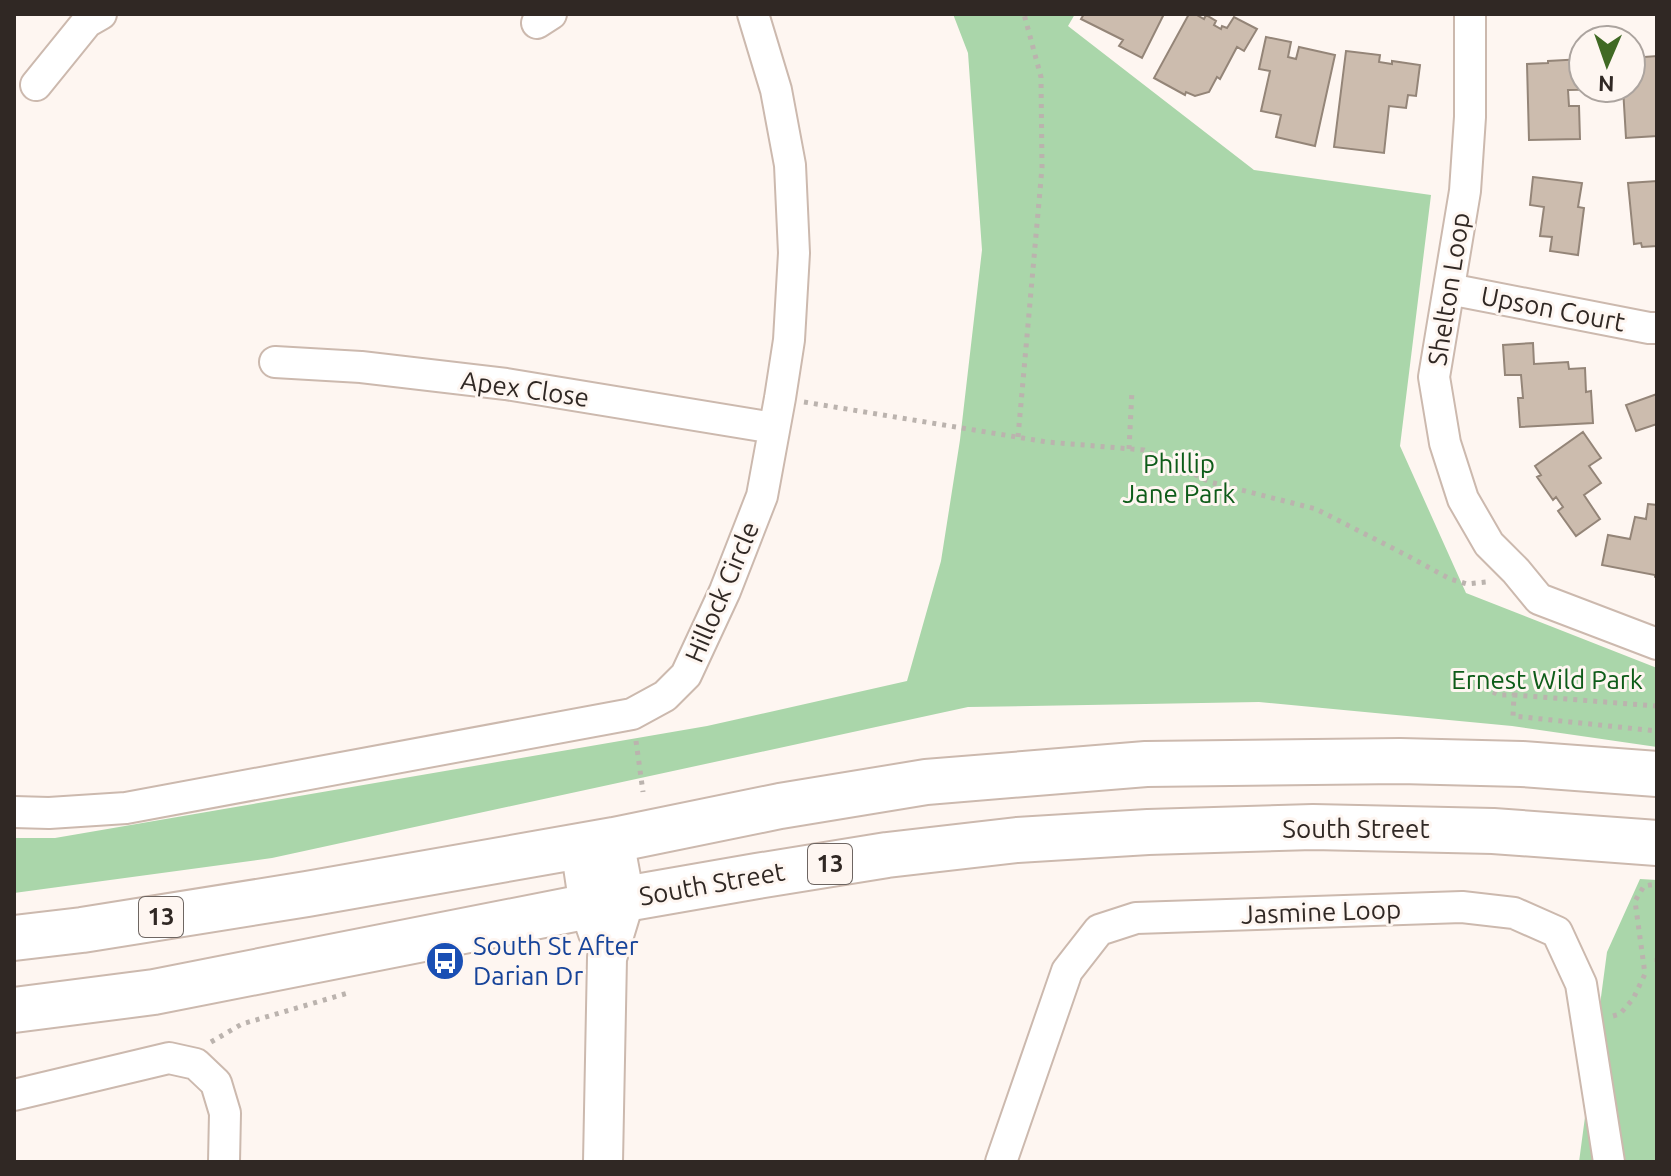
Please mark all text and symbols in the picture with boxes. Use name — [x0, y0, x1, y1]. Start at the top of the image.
north arrow — [1567, 24, 1647, 104]
text: N — [1598, 72, 1615, 97]
street label: Shelton Loop — [1422, 210, 1475, 368]
street label: Upson Court — [1479, 280, 1628, 337]
street label: Apex Close — [459, 365, 591, 412]
park label: Phillip Jane Park — [1123, 449, 1235, 508]
street label: Hillock Circle — [679, 517, 764, 666]
park label: Ernest Wild Park — [1451, 665, 1643, 694]
street label: South Street — [1282, 814, 1430, 843]
road number: 13 — [808, 844, 852, 884]
street label: South Street — [637, 856, 787, 911]
street label: Jasmine Loop — [1240, 894, 1402, 929]
road number: 13 — [139, 897, 183, 937]
place label: South St After Darian Dr — [473, 931, 639, 990]
bus stop icon: South St After Darian Dr — [424, 940, 466, 982]

